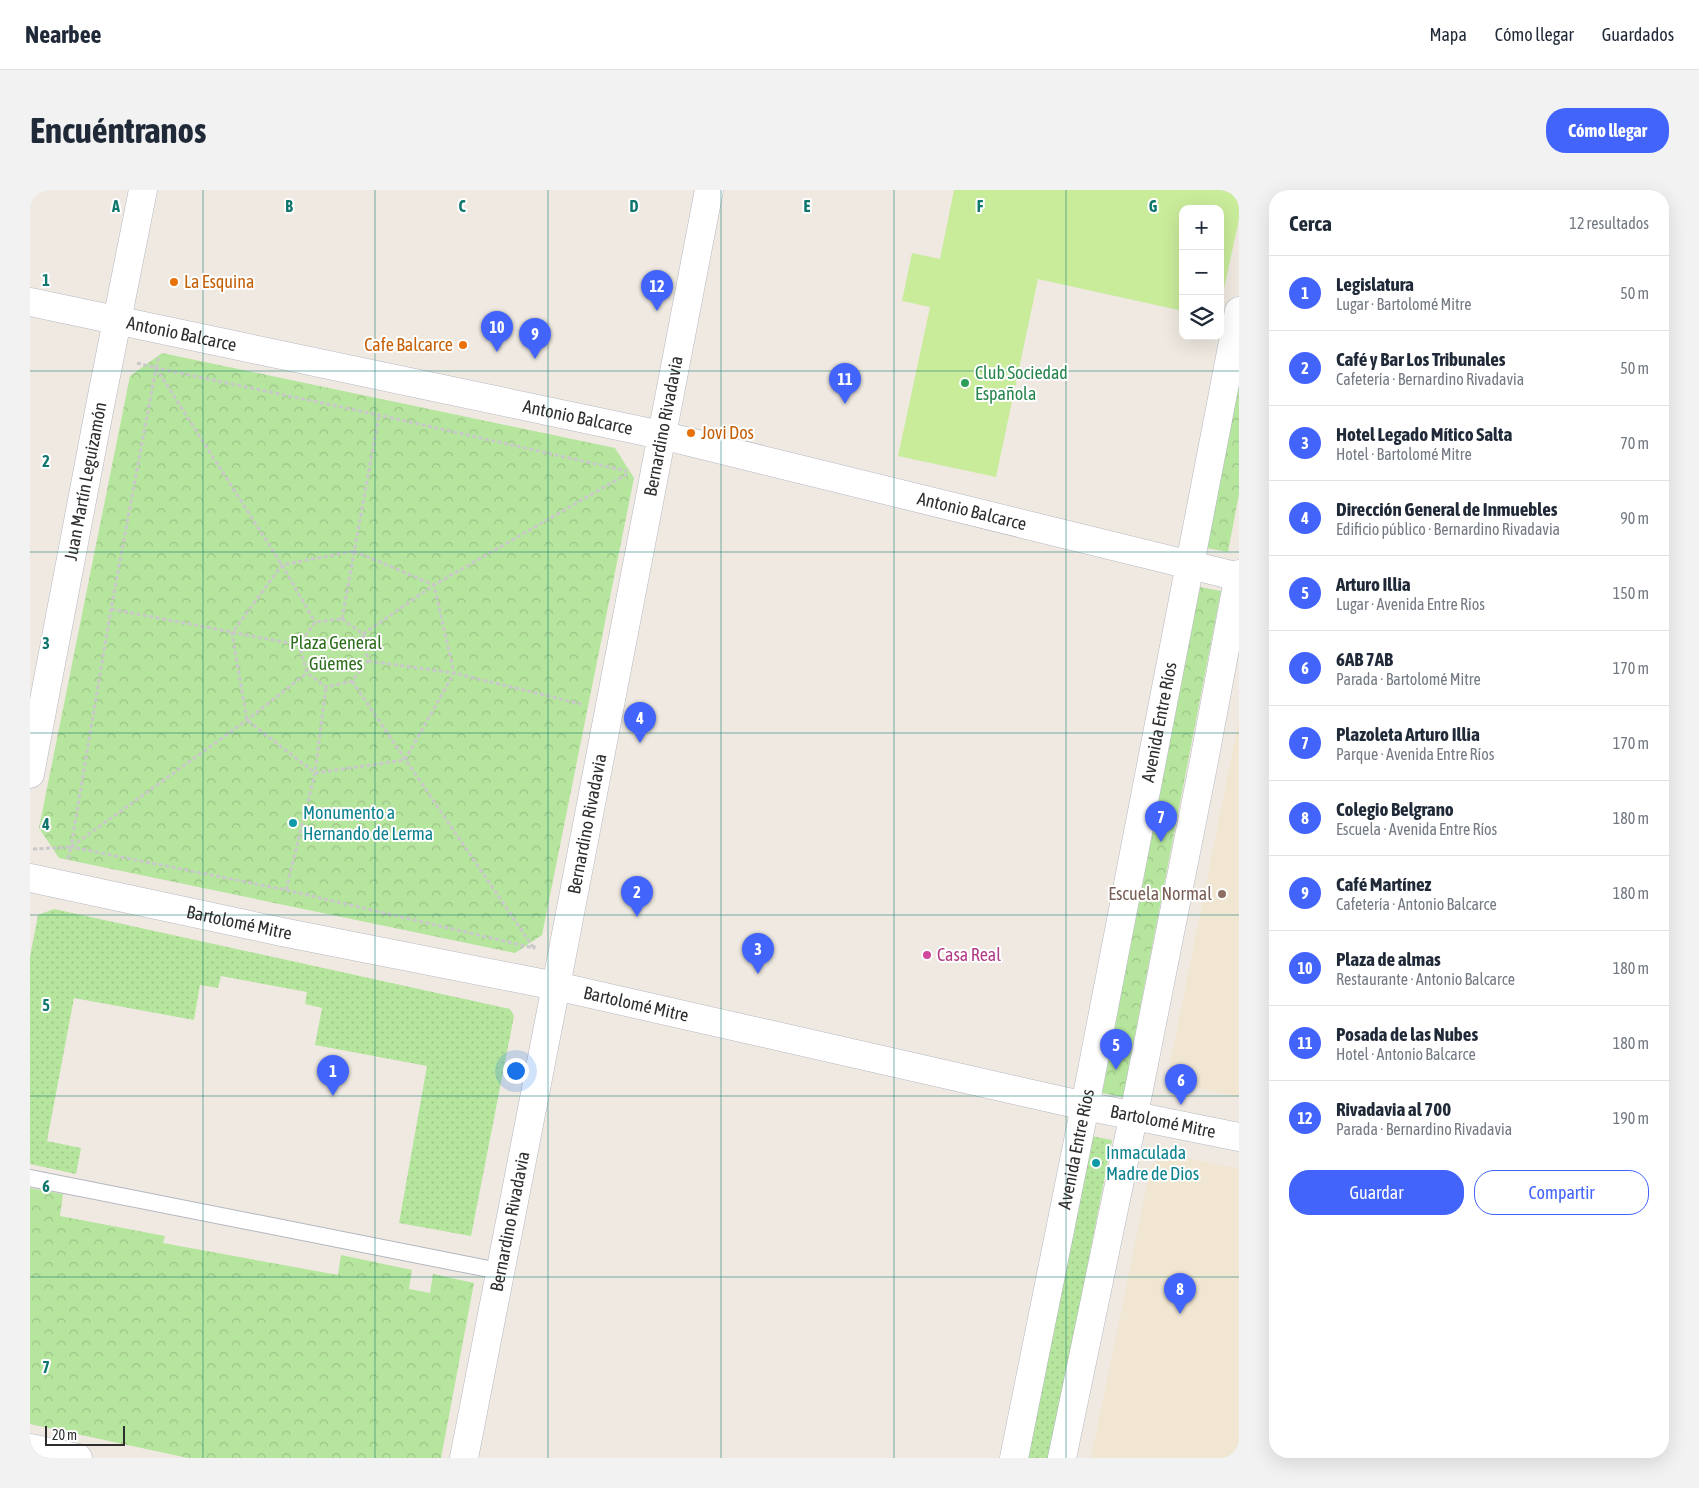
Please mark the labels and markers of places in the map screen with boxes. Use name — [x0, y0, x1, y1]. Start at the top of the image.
pin: 12 — [641, 270, 673, 311]
place label: La Esquina — [184, 271, 254, 292]
marker: La Esquina — [168, 276, 180, 288]
pin: 10 — [481, 311, 513, 352]
pin: 9 — [519, 318, 551, 359]
place label: Cafe Balcarce — [364, 334, 453, 355]
marker: Cafe Balcarce — [457, 339, 469, 351]
place label: Club Sociedad Española — [975, 362, 1068, 404]
pin: 11 — [829, 363, 861, 404]
marker: Club Sociedad Española — [959, 377, 971, 389]
place label: Jovi Dos — [701, 422, 754, 443]
marker: Jovi Dos — [685, 427, 697, 439]
pin: 4 — [624, 702, 656, 743]
pin: 7 — [1145, 801, 1177, 842]
place label: Monumento a Hernando de Lerma — [303, 802, 433, 844]
marker: Monumento a Hernando de Lerma — [287, 817, 299, 829]
pin: 2 — [621, 876, 653, 917]
place label: Escuela Normal — [1108, 883, 1212, 904]
marker: Escuela Normal — [1216, 888, 1228, 900]
pin: 3 — [742, 933, 774, 974]
place label: Casa Real — [937, 944, 1001, 965]
marker: Casa Real — [921, 949, 933, 961]
pin: 5 — [1100, 1029, 1132, 1070]
pin: 1 — [317, 1055, 349, 1096]
pin: 6 — [1165, 1064, 1197, 1105]
place label: Inmaculada Madre de Dios — [1106, 1142, 1199, 1184]
marker: Inmaculada Madre de Dios — [1090, 1157, 1102, 1169]
pin: 8 — [1164, 1273, 1196, 1314]

